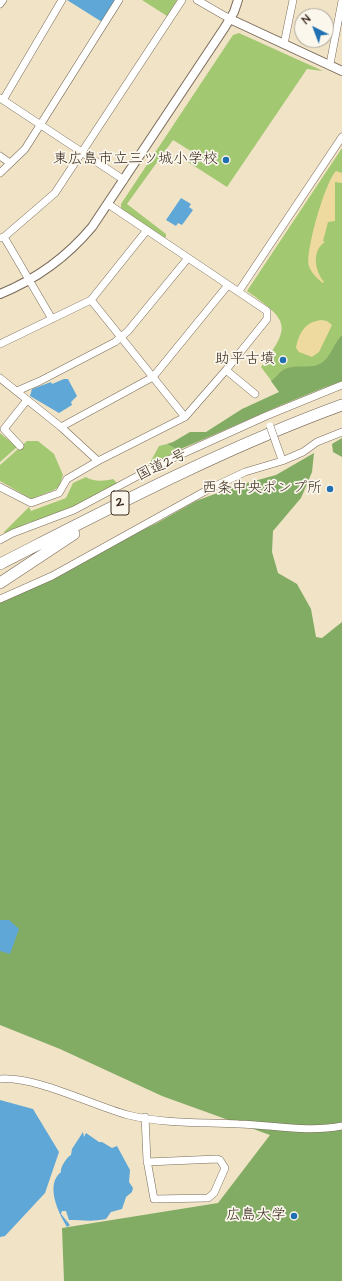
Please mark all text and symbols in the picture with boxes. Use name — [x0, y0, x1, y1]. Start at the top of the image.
north arrow — [294, 8, 334, 48]
text: N — [299, 12, 314, 27]
place label: 東広島市立三ツ城小学校 — [53, 151, 218, 169]
marker: 東広島市立三ツ城小学校 — [221, 155, 231, 165]
place label: 助平古墳 — [215, 351, 275, 369]
marker: 助平古墳 — [278, 355, 288, 365]
street label: 国道2号 — [134, 446, 190, 486]
place label: 西条中央ポンプ所 — [202, 480, 322, 498]
marker: 西条中央ポンプ所 — [325, 484, 335, 494]
road number: 2 — [111, 491, 129, 515]
place label: 広島大学 — [226, 1207, 286, 1225]
marker: 広島大学 — [289, 1211, 299, 1221]

